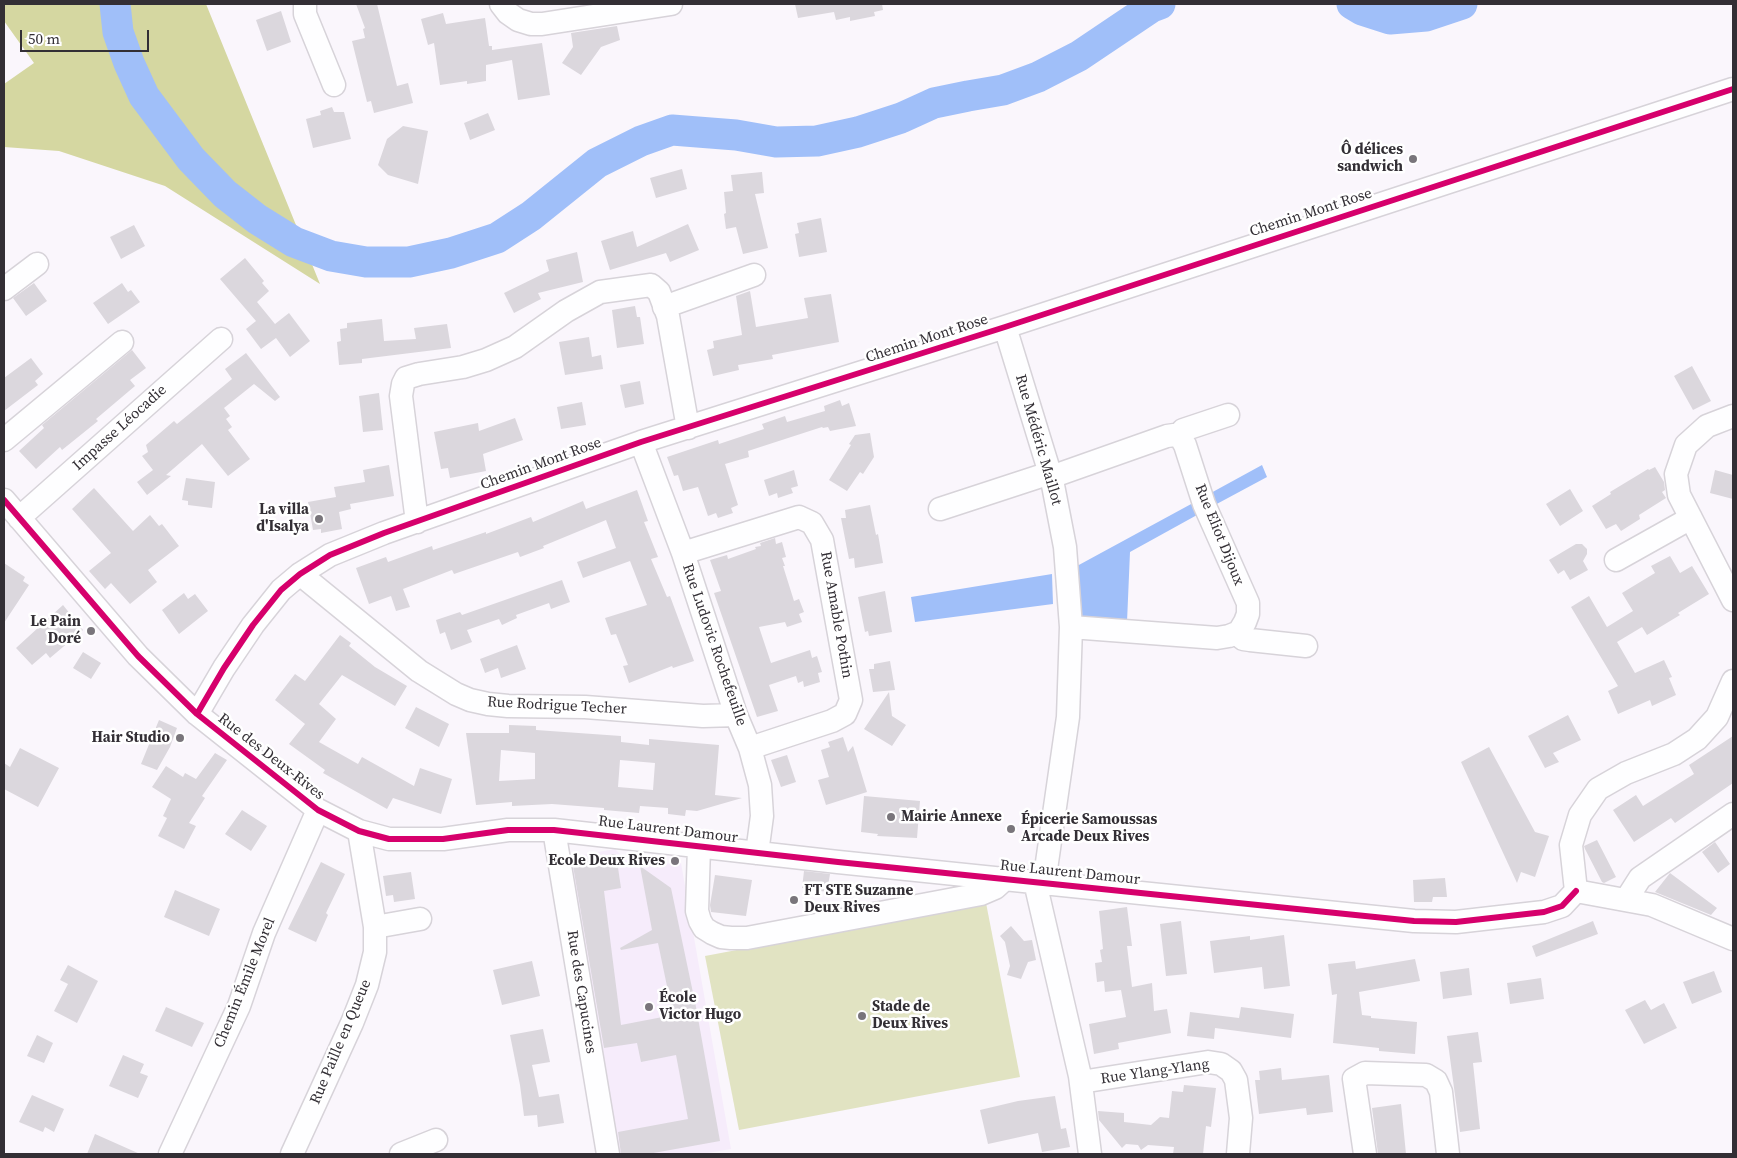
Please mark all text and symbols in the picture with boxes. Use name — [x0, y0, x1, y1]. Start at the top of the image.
scale bar — [22, 20, 151, 52]
text: 50 m — [28, 28, 60, 49]
place label: Ô délices sandwich — [1337, 141, 1403, 176]
marker: Ô délices sandwich — [1407, 153, 1419, 165]
street label: Chemin Mont Rose — [1248, 185, 1374, 241]
street label: Chemin Mont Rose — [864, 311, 990, 367]
street label: Rue Médéric Maillot — [1011, 373, 1065, 507]
street label: Impasse Léocadie — [69, 381, 171, 475]
street label: Chemin Mont Rose — [478, 434, 604, 494]
street label: Rue Eliot Dijoux — [1190, 482, 1248, 588]
place label: La villa d'Isalya — [256, 501, 309, 536]
marker: La villa d'Isalya — [313, 513, 325, 525]
street label: Rue Amable Pothin — [816, 550, 856, 680]
street label: Rue Ludovic Rochefeuille — [678, 562, 750, 728]
place label: Le Pain Doré — [30, 613, 81, 648]
marker: Le Pain Doré — [85, 625, 97, 637]
street label: Rue Rodrigue Techer — [487, 693, 627, 719]
street label: Rue des Deux-Rives — [214, 710, 328, 804]
place label: Hair Studio — [92, 729, 170, 747]
marker: Hair Studio — [174, 732, 186, 744]
place label: Mairie Annexe — [901, 808, 1002, 826]
marker: Mairie Annexe — [885, 811, 897, 823]
place label: Épicerie Samoussas Arcade Deux Rives — [1021, 811, 1157, 846]
street label: Rue Laurent Damour — [597, 812, 739, 848]
marker: Épicerie Samoussas Arcade Deux Rives — [1005, 823, 1017, 835]
place label: Ecole Deux Rives — [548, 852, 665, 870]
marker: Ecole Deux Rives — [669, 855, 681, 867]
street label: Rue Laurent Damour — [999, 857, 1141, 889]
place label: FT STE Suzanne Deux Rives — [804, 882, 913, 917]
marker: FT STE Suzanne Deux Rives — [788, 894, 800, 906]
street label: Chemin Émile Morel — [211, 915, 279, 1051]
street label: Rue des Capucines — [562, 929, 600, 1055]
street label: Rue Paille en Queue — [307, 977, 375, 1107]
place label: École Victor Hugo — [659, 989, 741, 1024]
place label: Stade de Deux Rives — [872, 998, 948, 1033]
marker: École Victor Hugo — [643, 1001, 655, 1013]
marker: Stade de Deux Rives — [856, 1010, 868, 1022]
street label: Rue Ylang-Ylang — [1100, 1055, 1210, 1089]

